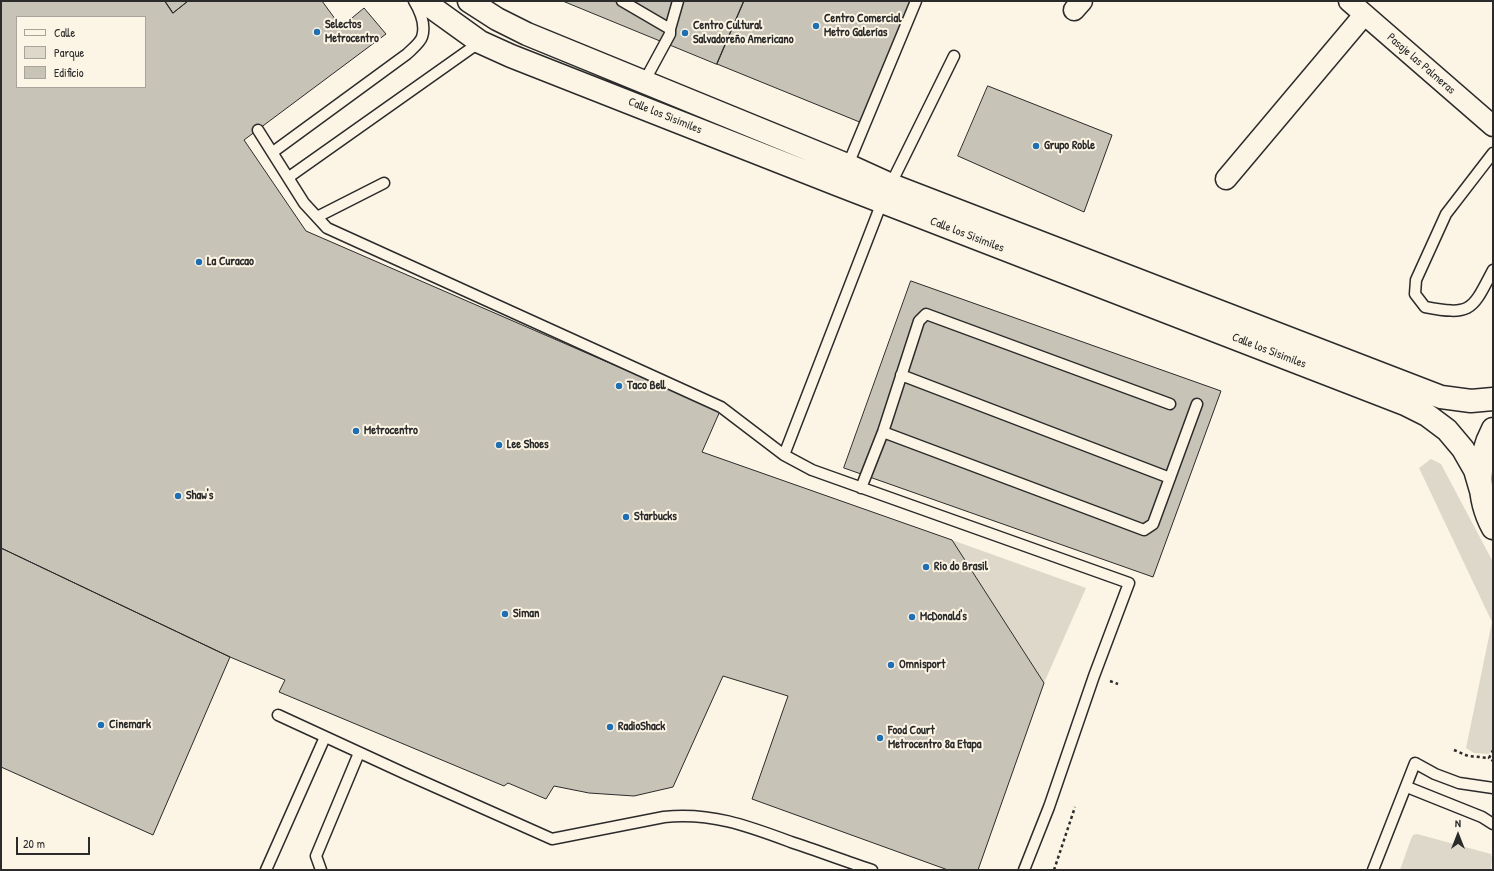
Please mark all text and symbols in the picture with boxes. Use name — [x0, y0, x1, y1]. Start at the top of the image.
place label: Centro Comercial Metro Galerías — [824, 12, 901, 40]
legend — [16, 16, 146, 88]
place label: Selectos Metrocentro — [325, 18, 379, 46]
place label: Centro Cultural Salvadoreño Americano — [693, 19, 794, 47]
marker: Centro Comercial Metro Galerías — [811, 21, 821, 31]
text: Calle — [54, 24, 75, 41]
marker: Selectos Metrocentro — [312, 27, 322, 37]
marker: Centro Cultural Salvadoreño Americano — [680, 28, 690, 38]
street label: Pasaje las Palmeras — [1384, 30, 1458, 98]
text: Parque — [54, 44, 84, 61]
text: Edificio — [54, 64, 84, 81]
street label: Calle los Sisimiles — [626, 95, 704, 137]
place label: Grupo Roble — [1044, 139, 1095, 153]
marker: Grupo Roble — [1031, 141, 1041, 151]
street label: Calle los Sisimiles — [928, 214, 1006, 256]
place label: La Curacao — [207, 255, 254, 269]
marker: La Curacao — [194, 257, 204, 267]
street label: Calle los Sisimiles — [1230, 330, 1308, 372]
place label: Taco Bell — [627, 379, 666, 393]
marker: Taco Bell — [614, 381, 624, 391]
place label: Metrocentro — [364, 424, 418, 438]
marker: Metrocentro — [351, 426, 361, 436]
place label: Lee Shoes — [507, 438, 549, 452]
marker: Lee Shoes — [494, 440, 504, 450]
place label: Shaw's — [186, 489, 213, 503]
marker: Shaw's — [173, 491, 183, 501]
place label: Starbucks — [634, 510, 677, 524]
marker: Starbucks — [621, 512, 631, 522]
place label: Rio do Brasil — [934, 560, 988, 574]
marker: Rio do Brasil — [921, 562, 931, 572]
place label: Siman — [513, 607, 539, 621]
marker: Siman — [500, 609, 510, 619]
place label: McDonald's — [920, 610, 967, 624]
marker: McDonald's — [907, 612, 917, 622]
place label: Omnisport — [899, 658, 945, 672]
marker: Omnisport — [886, 660, 896, 670]
place label: Cinemark — [109, 718, 151, 732]
marker: Cinemark — [96, 720, 106, 730]
place label: RadioShack — [618, 720, 665, 734]
marker: RadioShack — [605, 722, 615, 732]
place label: Food Court Metrocentro 8a Etapa — [888, 724, 981, 752]
marker: Food Court Metrocentro 8a Etapa — [875, 733, 885, 743]
north arrow — [1438, 815, 1478, 855]
text: N — [1455, 816, 1461, 830]
scale bar — [18, 829, 92, 855]
text: 20 m — [23, 835, 45, 852]

